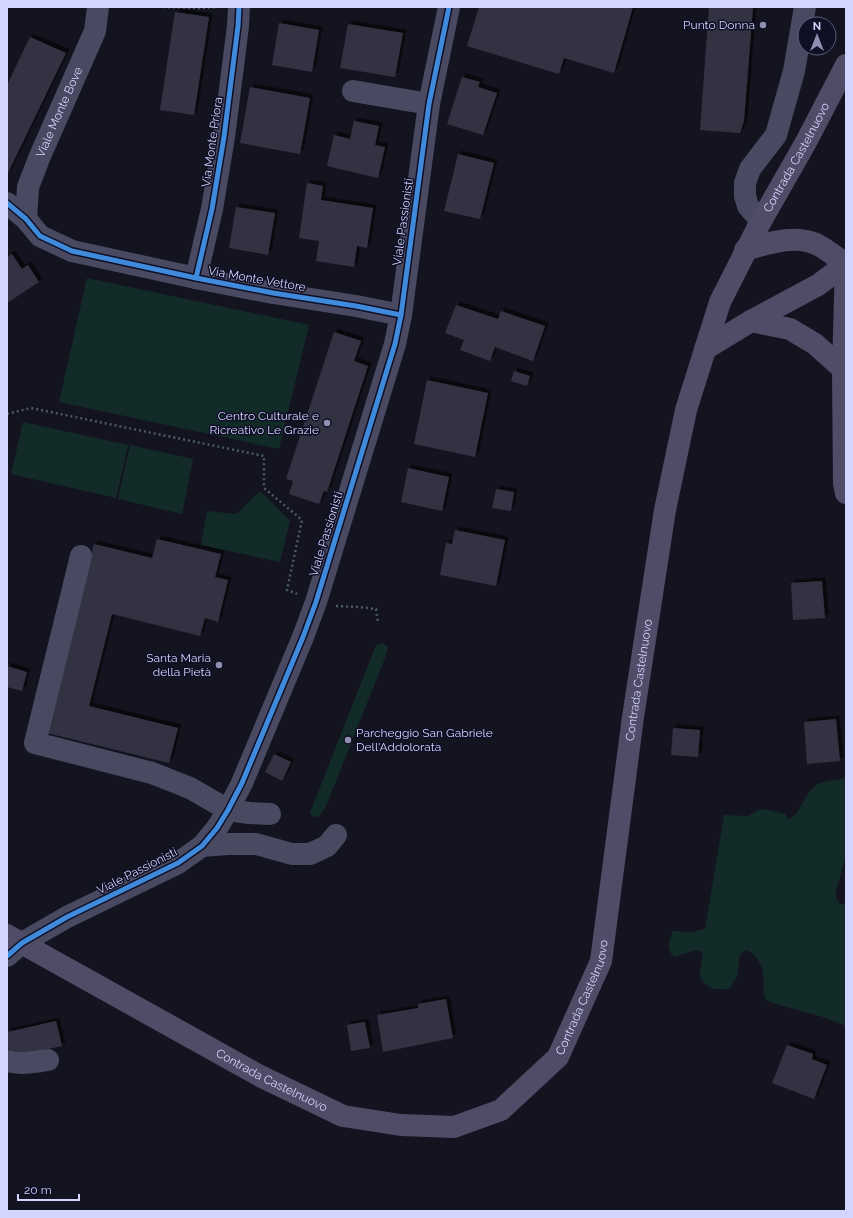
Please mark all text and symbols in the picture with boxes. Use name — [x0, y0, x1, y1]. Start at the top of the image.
north arrow — [797, 16, 837, 56]
place label: Punto Donna — [683, 18, 755, 32]
marker: Punto Donna — [758, 20, 768, 30]
text: N — [813, 20, 821, 33]
street label: Viale Monte Bove — [33, 65, 85, 160]
street label: Via Monte Priora — [199, 96, 225, 188]
street label: Contrada Castelnuovo — [760, 100, 832, 215]
street label: Viale Passionisti — [390, 177, 416, 267]
street label: Via Monte Vettore — [207, 264, 307, 294]
place label: Centro Culturale e Ricreativo Le Grazie — [210, 409, 319, 437]
marker: Centro Culturale e Ricreativo Le Grazie — [322, 418, 332, 428]
street label: Viale Passionisti — [306, 490, 346, 578]
street label: Contrada Castelnuovo — [623, 618, 655, 742]
place label: Santa Maria della Pietà — [146, 651, 211, 679]
marker: Santa Maria della Pietà — [214, 660, 224, 670]
place label: Parcheggio San Gabriele Dell'Addolorata — [356, 726, 493, 754]
marker: Parcheggio San Gabriele Dell'Addolorata — [343, 735, 353, 745]
street label: Viale Passionisti — [95, 845, 179, 897]
street label: Contrada Castelnuovo — [553, 939, 611, 1057]
street label: Contrada Castelnuovo — [214, 1046, 330, 1114]
scale bar — [18, 1176, 79, 1202]
text: 20 m — [24, 1183, 52, 1197]

